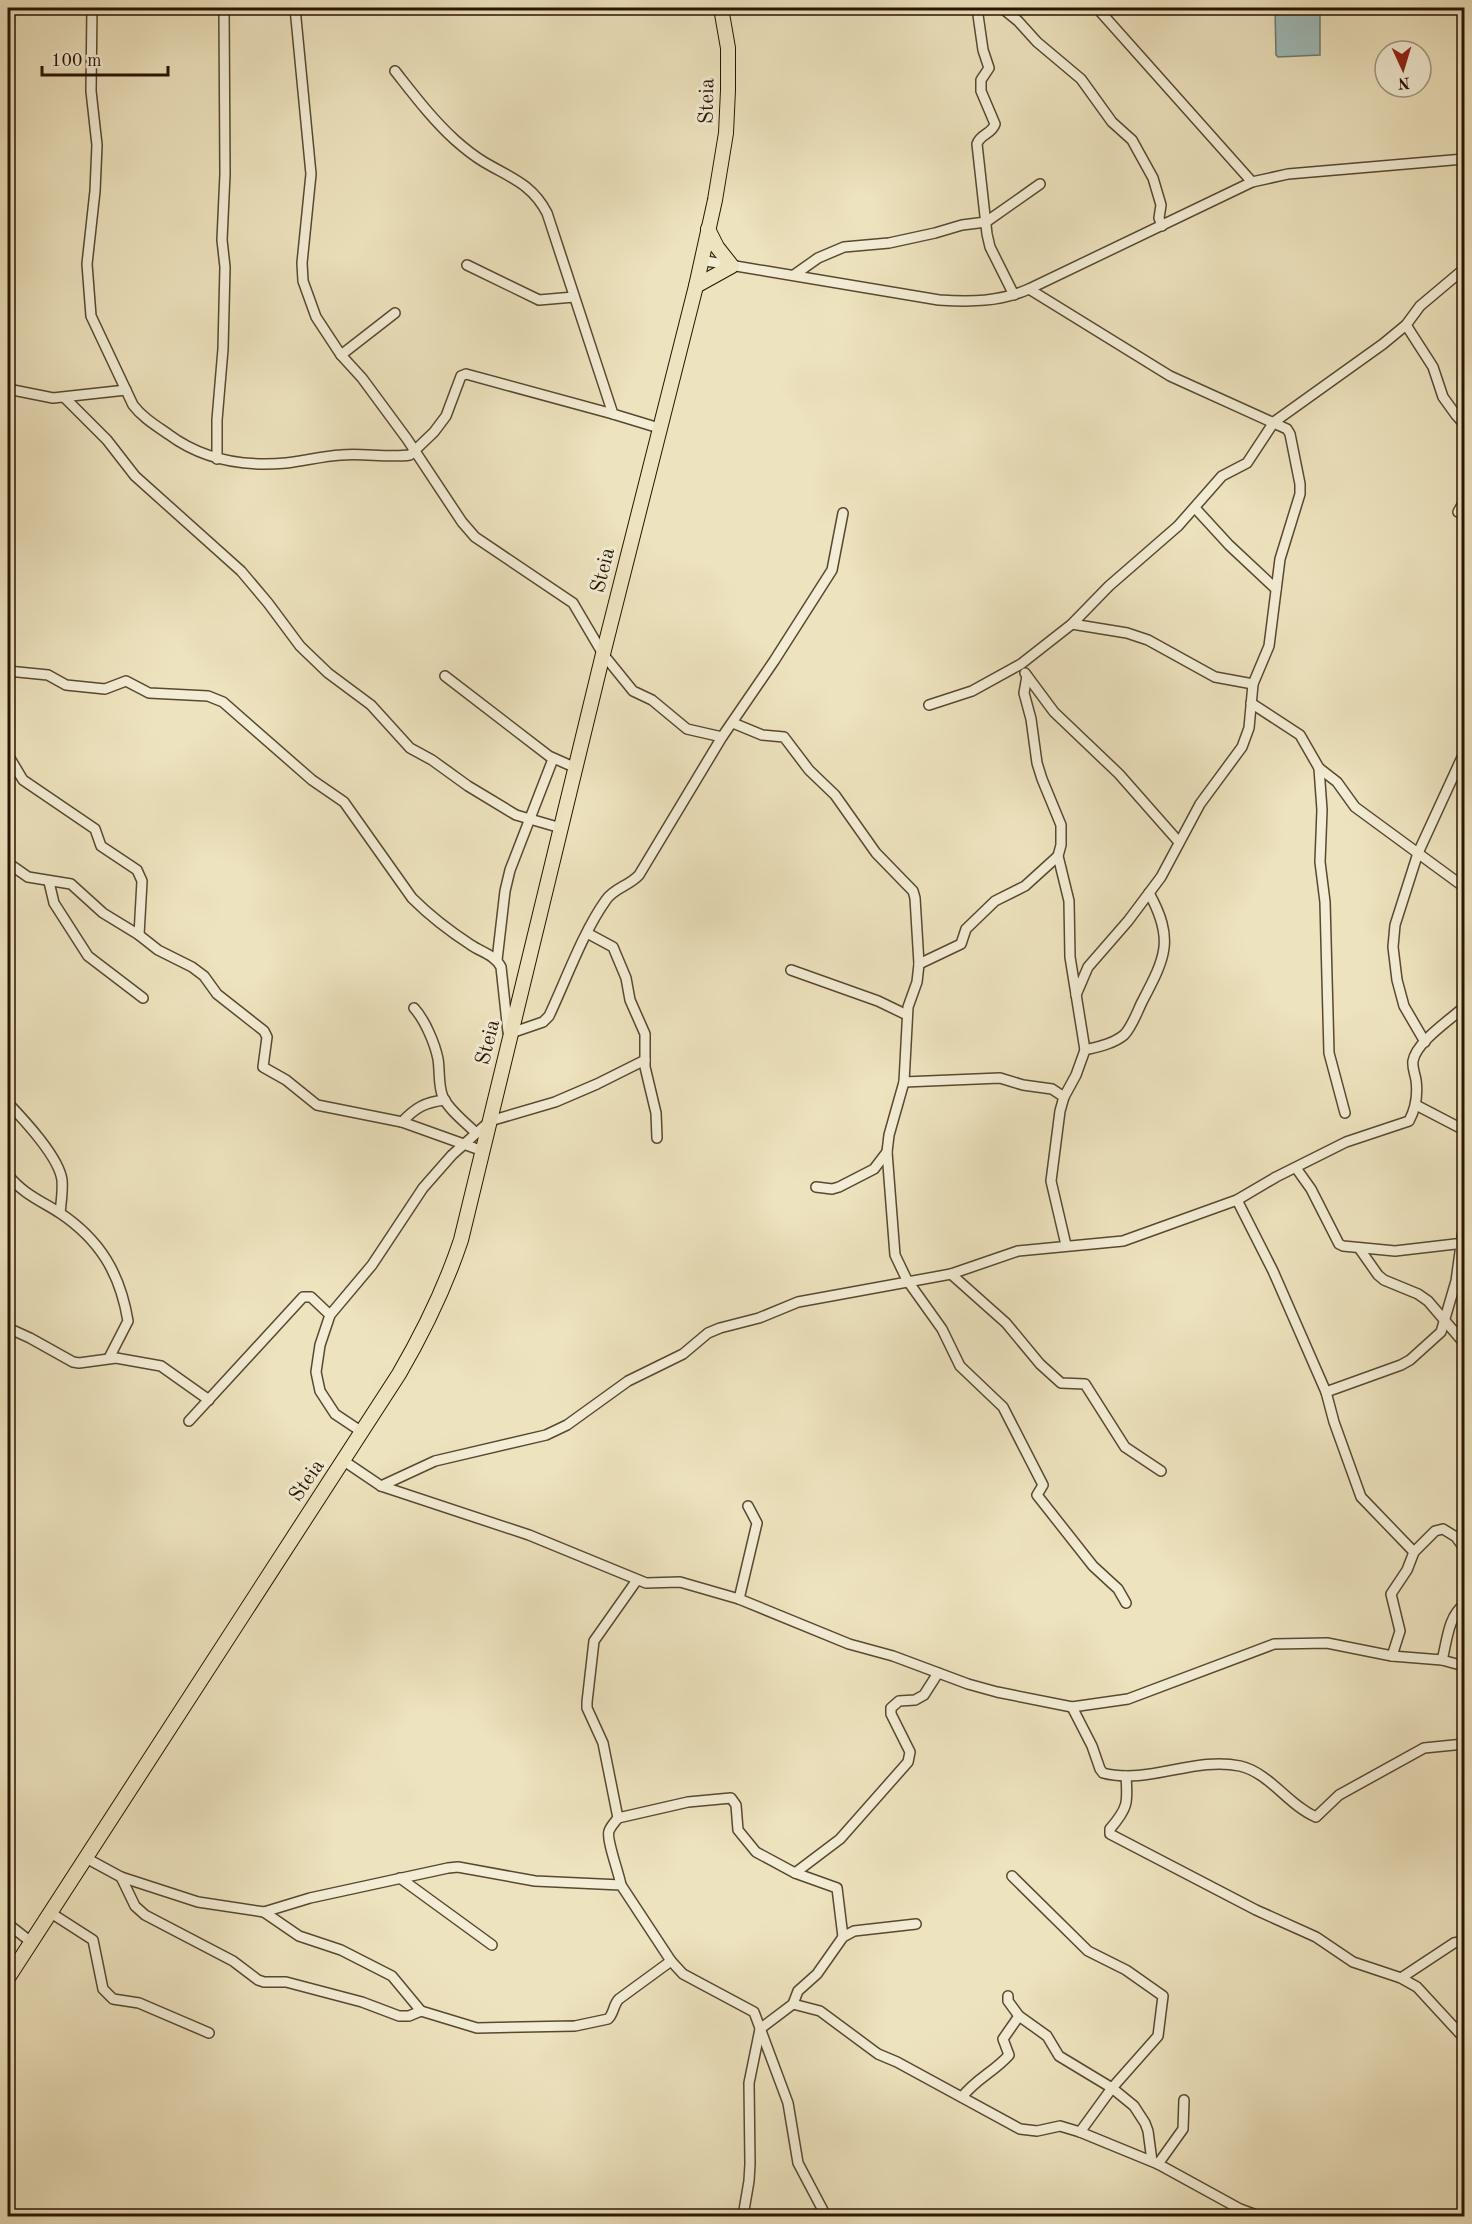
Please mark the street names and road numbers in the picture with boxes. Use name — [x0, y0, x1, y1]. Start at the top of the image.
street label: Steia — [697, 78, 718, 124]
street label: Steia — [588, 545, 619, 595]
street label: Steia — [473, 1017, 504, 1067]
street label: Steia — [286, 1456, 329, 1506]

